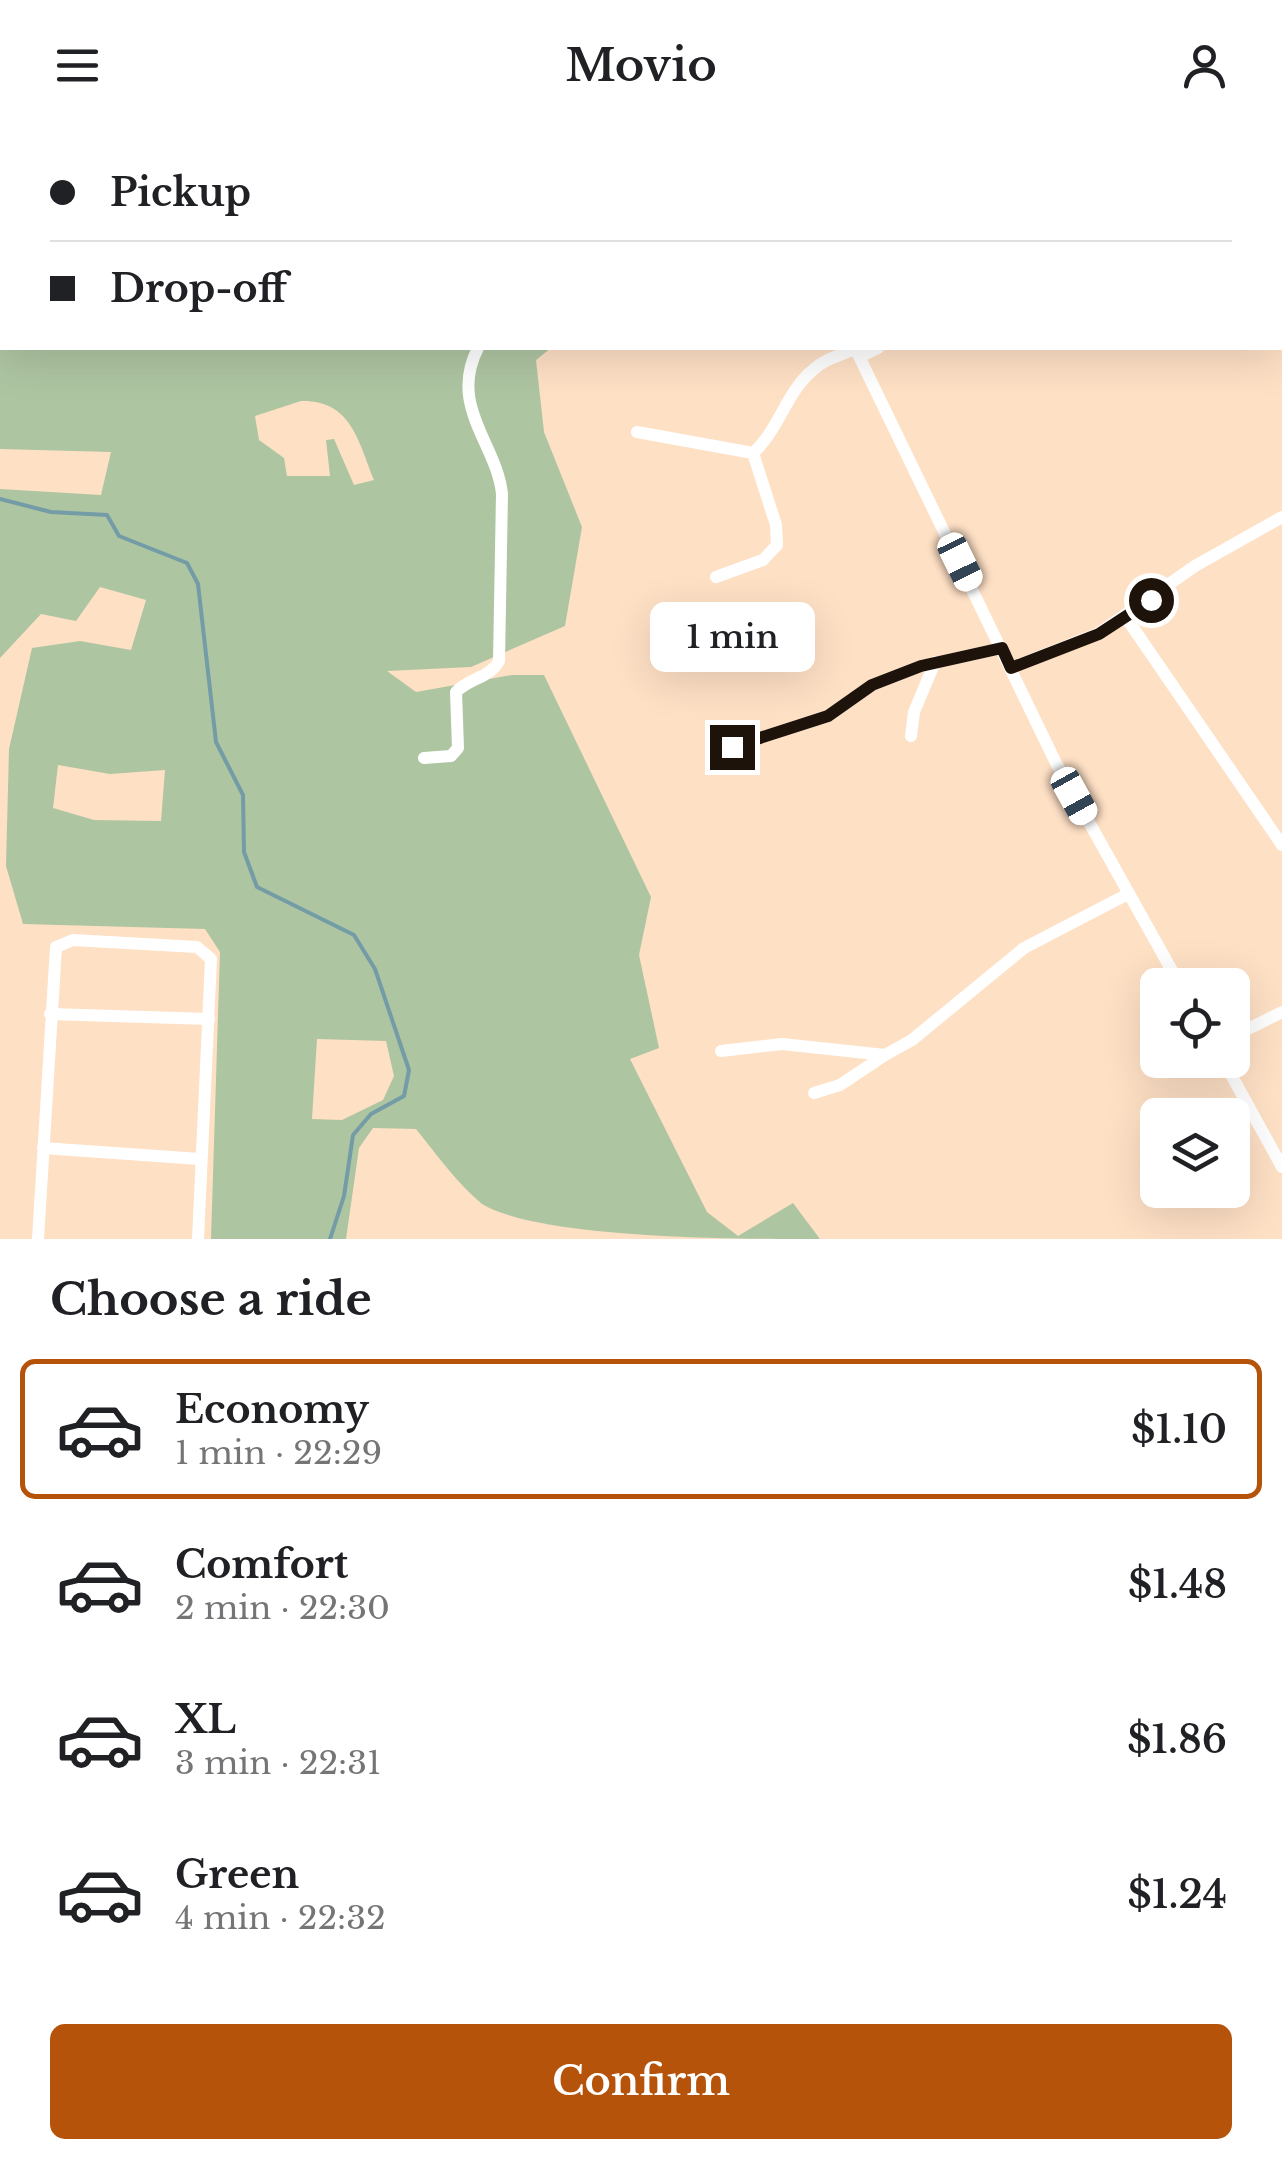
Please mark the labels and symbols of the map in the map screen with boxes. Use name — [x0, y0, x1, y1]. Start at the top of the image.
car — [933, 528, 987, 596]
route start — [1129, 578, 1174, 623]
callout: 1 min — [650, 602, 814, 672]
route end — [710, 725, 755, 770]
car — [1046, 762, 1102, 830]

